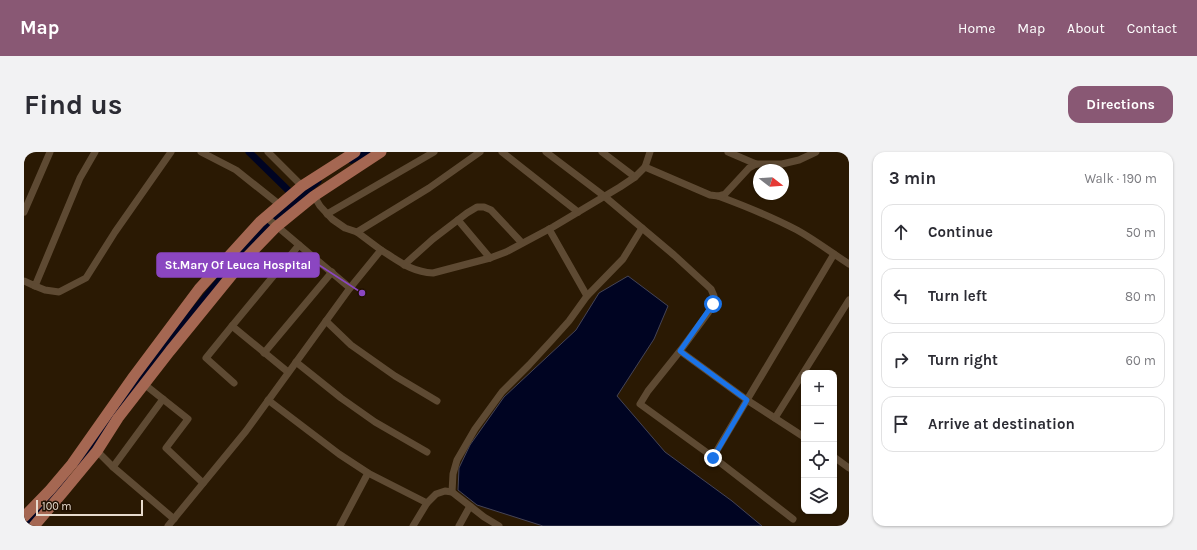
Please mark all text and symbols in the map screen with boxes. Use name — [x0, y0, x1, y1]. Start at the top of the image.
text: Map — [20, 17, 59, 39]
text: Home — [958, 20, 995, 37]
text: Map — [1017, 20, 1045, 37]
text: About — [1067, 20, 1105, 37]
text: Contact — [1127, 20, 1177, 37]
button: Directions — [1068, 86, 1173, 123]
text: Find us — [24, 88, 123, 121]
north arrow — [753, 164, 789, 200]
text: 3 min — [889, 168, 936, 188]
text: Walk · 190 m — [1084, 171, 1157, 186]
icon: ahead — [890, 221, 912, 243]
text: Continue — [928, 223, 993, 241]
text: 50 m — [1126, 225, 1156, 240]
callout: St.Mary Of Leuca Hospital — [157, 253, 319, 277]
text: St.Mary Of Leuca Hospital — [165, 258, 311, 272]
icon: left — [890, 285, 912, 307]
text: Turn left — [928, 287, 987, 305]
text: 80 m — [1125, 289, 1156, 304]
route start — [704, 295, 722, 313]
icon: right — [890, 349, 912, 371]
text: Turn right — [928, 351, 998, 369]
text: 60 m — [1126, 353, 1156, 368]
map controls — [801, 370, 837, 514]
button: + — [801, 370, 837, 406]
button: − — [801, 406, 837, 442]
icon: arrive — [890, 413, 912, 435]
text: Arrive at destination — [928, 415, 1075, 433]
button: locate — [801, 442, 837, 478]
route end — [704, 449, 722, 467]
button: layers — [801, 478, 837, 514]
scale bar — [36, 498, 143, 517]
text: 100 m — [42, 500, 72, 513]

